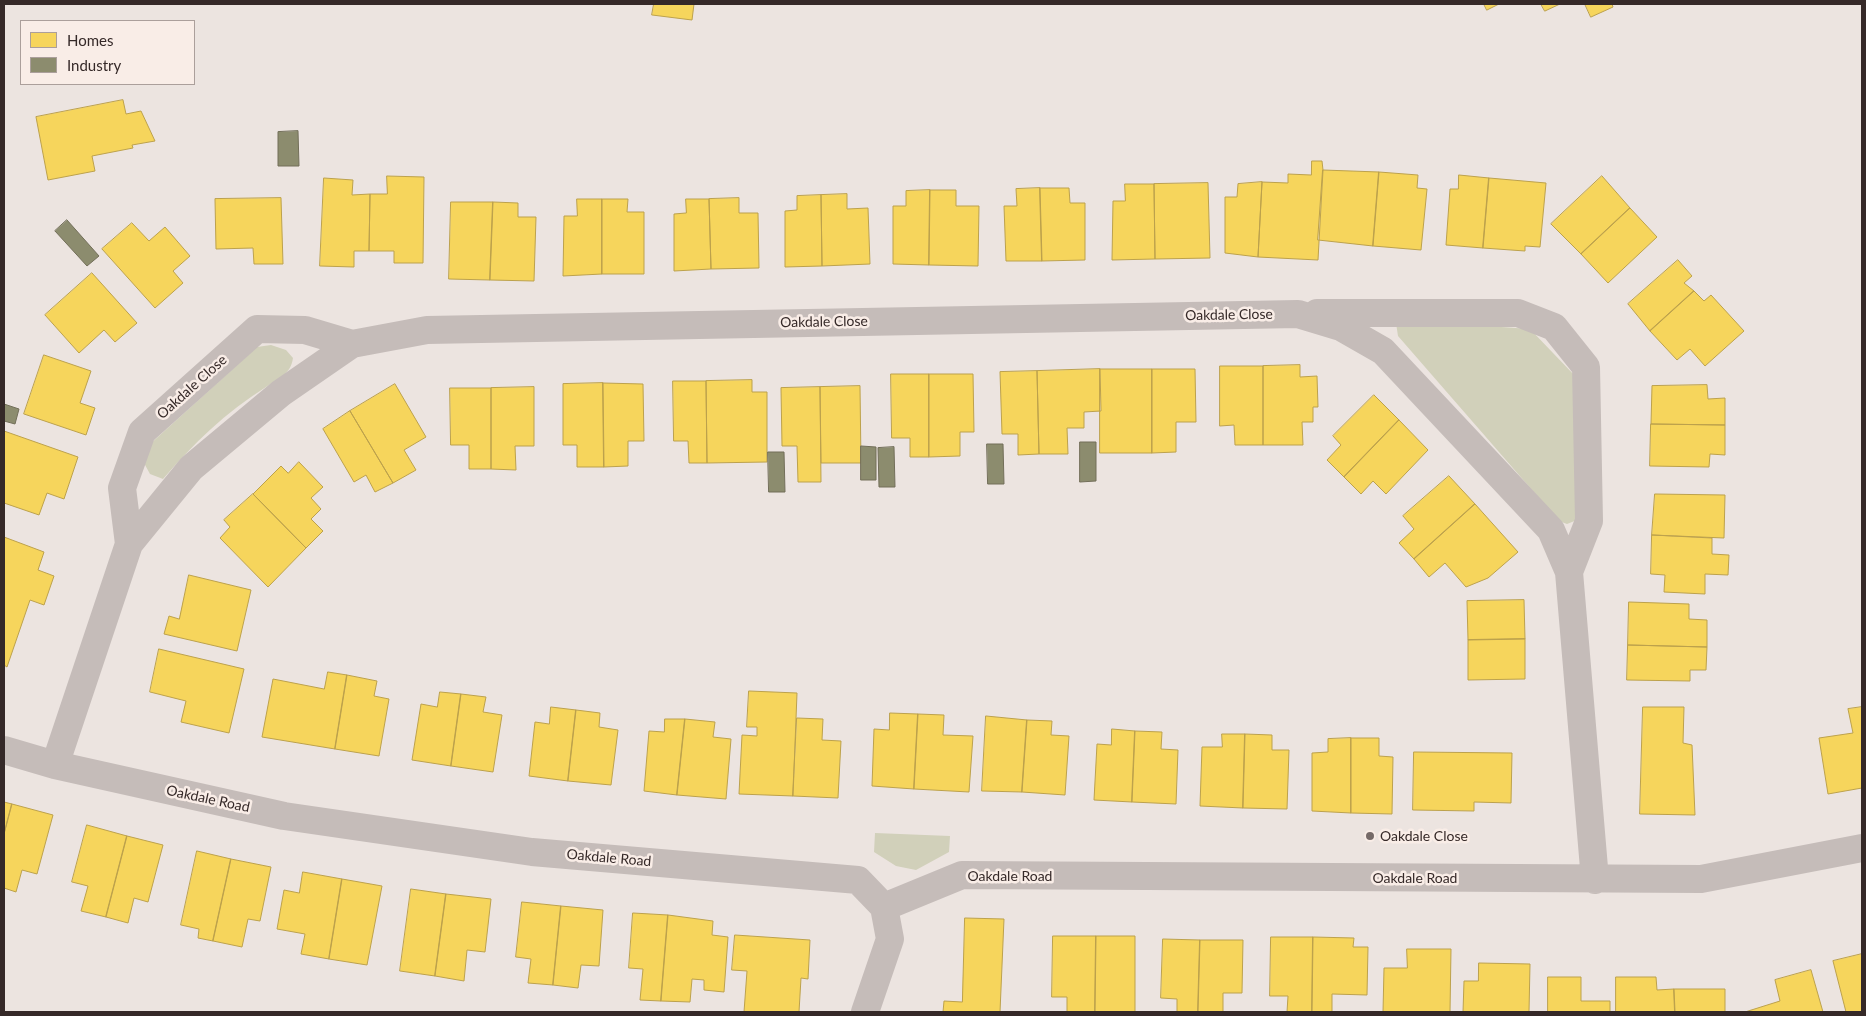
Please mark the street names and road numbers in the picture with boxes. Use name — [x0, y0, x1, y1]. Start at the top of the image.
street label: Oakdale Close — [1185, 306, 1273, 324]
street label: Oakdale Close — [780, 313, 868, 331]
street label: Oakdale Close — [154, 351, 230, 423]
street label: Oakdale Road — [165, 782, 251, 816]
street label: Oakdale Road — [566, 846, 652, 870]
street label: Oakdale Road — [968, 868, 1052, 884]
street label: Oakdale Road — [1373, 870, 1457, 886]

